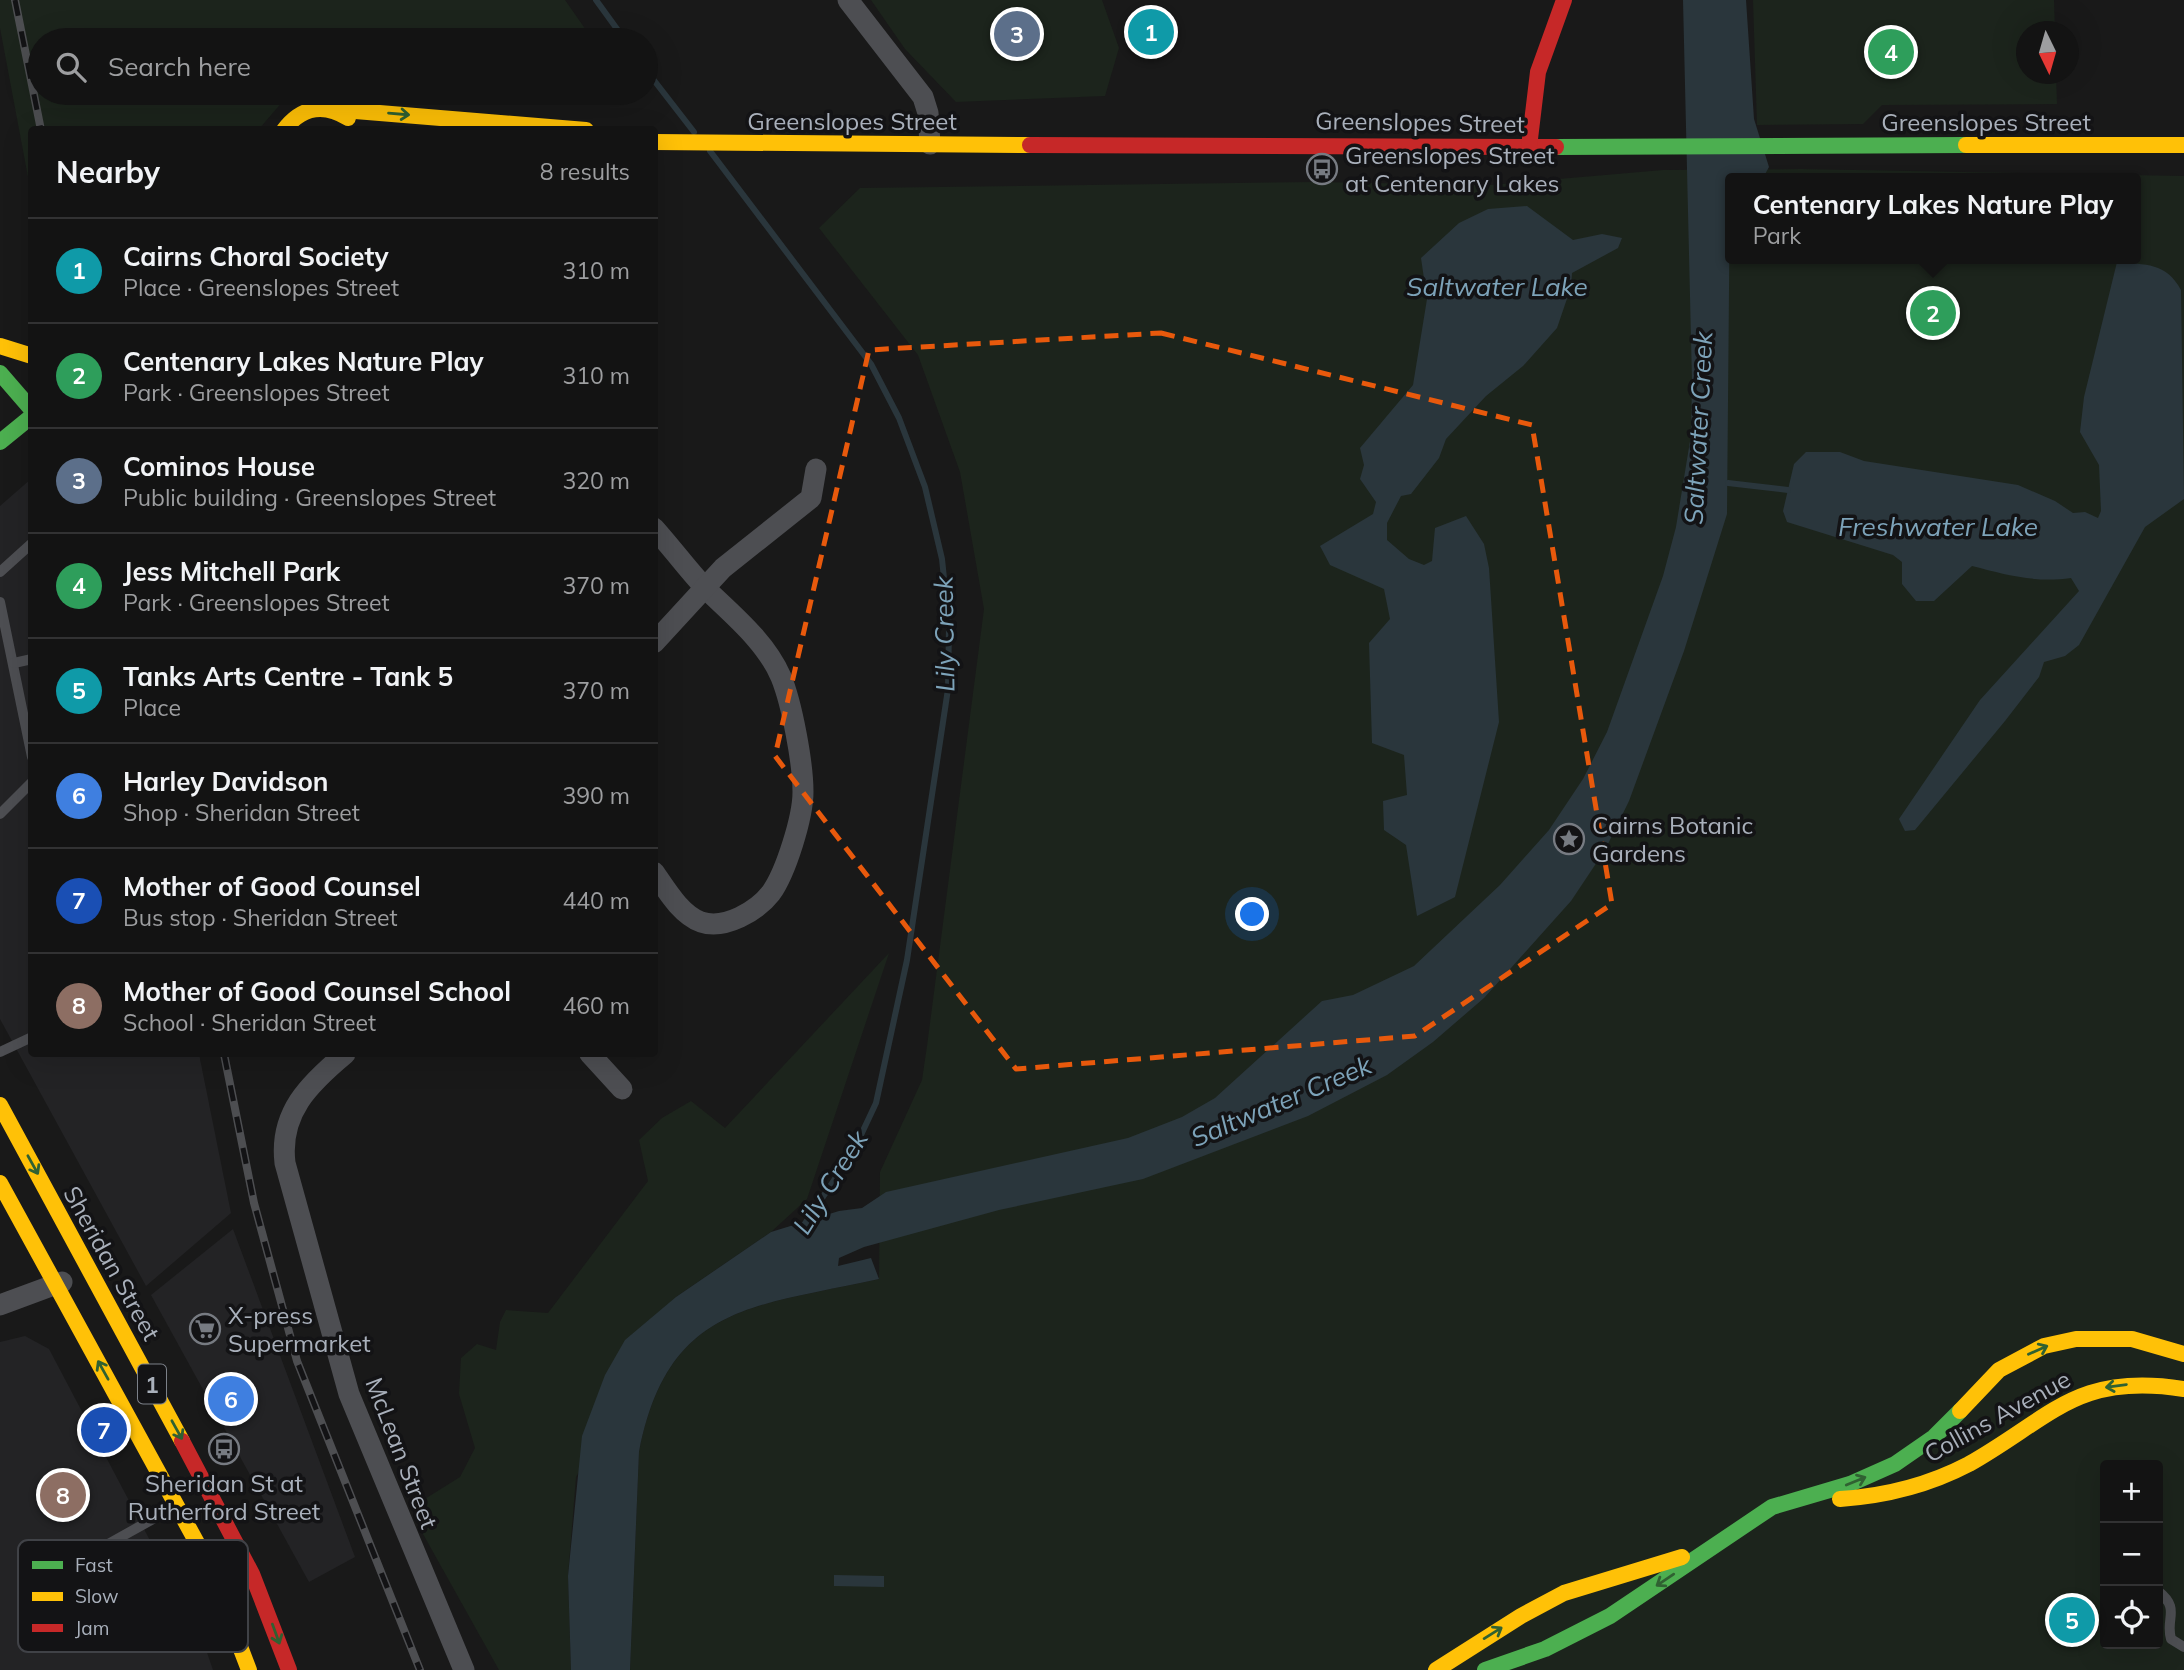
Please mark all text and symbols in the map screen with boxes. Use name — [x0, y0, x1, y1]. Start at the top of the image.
pin: 1 — [1128, 6, 1174, 58]
pin: 3 — [994, 8, 1040, 60]
north arrow — [2016, 21, 2079, 84]
pin: 4 — [1868, 26, 1914, 78]
search box — [28, 28, 658, 105]
icon: search — [52, 48, 90, 86]
text: Search here — [108, 50, 251, 83]
street label: Greenslopes Street — [1315, 105, 1525, 139]
street label: Greenslopes Street — [747, 106, 957, 136]
street label: Greenslopes Street — [1881, 107, 2091, 137]
one-way arrow — [387, 108, 409, 121]
place label: Greenslopes Street at Centenary Lakes — [1345, 140, 1560, 198]
bus stop icon: Greenslopes Street at Centenary Lakes — [1305, 152, 1339, 186]
text: Nearby — [56, 153, 160, 191]
text: 8 results — [540, 157, 630, 186]
popup — [1725, 173, 2141, 264]
text: Centenary Lakes Nature Play — [1753, 188, 2113, 221]
text: Park — [1753, 221, 1801, 250]
text: Cairns Choral Society — [123, 240, 389, 273]
text: 1 — [72, 256, 86, 285]
text: 310 m — [562, 256, 630, 285]
water label: Saltwater Lake — [1406, 270, 1588, 303]
text: Place · Greenslopes Street — [123, 273, 399, 302]
pin: 2 — [1910, 287, 1956, 339]
water label: Saltwater Creek — [1676, 330, 1720, 525]
text: Centenary Lakes Nature Play — [123, 345, 484, 378]
text: 2 — [72, 361, 86, 390]
text: 310 m — [562, 361, 630, 390]
text: Park · Greenslopes Street — [123, 378, 390, 407]
text: Cominos House — [123, 450, 315, 483]
text: 3 — [72, 466, 86, 495]
text: 320 m — [562, 466, 630, 495]
text: Public building · Greenslopes Street — [123, 483, 496, 512]
water label: Freshwater Lake — [1838, 510, 2038, 543]
text: Jess Mitchell Park — [123, 555, 340, 588]
text: 4 — [72, 571, 86, 600]
text: 370 m — [562, 571, 630, 600]
water label: Lily Creek — [926, 575, 962, 692]
text: Park · Greenslopes Street — [123, 588, 390, 617]
text: Tanks Arts Centre - Tank 5 — [123, 660, 453, 693]
text: 5 — [72, 676, 86, 705]
text: 370 m — [562, 676, 630, 705]
text: Place — [123, 693, 181, 722]
text: Harley Davidson — [123, 765, 328, 798]
text: 6 — [72, 781, 86, 810]
text: 390 m — [562, 781, 630, 810]
text: Shop · Sheridan Street — [123, 798, 360, 827]
place label: Cairns Botanic Gardens — [1592, 810, 1754, 868]
place icon: Cairns Botanic Gardens — [1552, 822, 1586, 856]
text: Mother of Good Counsel — [123, 870, 421, 903]
text: 7 — [72, 886, 86, 915]
text: 440 m — [562, 886, 630, 915]
your location — [1235, 897, 1269, 931]
text: Bus stop · Sheridan Street — [123, 903, 398, 932]
text: Mother of Good Counsel School — [123, 975, 511, 1008]
text: 8 — [72, 991, 86, 1020]
text: 460 m — [562, 991, 630, 1020]
text: School · Sheridan Street — [123, 1008, 376, 1037]
water label: Saltwater Creek — [1186, 1048, 1377, 1154]
water label: Lily Creek — [785, 1124, 875, 1240]
one-way arrow — [26, 1155, 40, 1175]
street label: Sheridan Street — [57, 1181, 167, 1345]
place label: X-press Supermarket — [228, 1300, 371, 1358]
supermarket icon: X-press Supermarket — [188, 1312, 222, 1346]
one-way arrow — [2027, 1343, 2048, 1356]
one-way arrow — [96, 1361, 110, 1381]
road number: 1 — [138, 1364, 166, 1404]
street label: Collins Avenue — [1919, 1364, 2075, 1468]
pin: 6 — [208, 1373, 254, 1425]
street label: McLean Street — [359, 1373, 445, 1533]
one-way arrow — [2105, 1379, 2128, 1392]
pin: 7 — [81, 1404, 127, 1456]
one-way arrow — [170, 1419, 184, 1439]
bus stop icon: Sheridan St at Rutherford Street — [207, 1432, 241, 1466]
map controls — [2100, 1460, 2163, 1649]
button: + — [2100, 1460, 2163, 1523]
place label: Sheridan St at Rutherford Street — [128, 1468, 320, 1526]
pin: 8 — [40, 1469, 86, 1521]
one-way arrow — [1845, 1473, 1866, 1486]
button: − — [2100, 1523, 2163, 1586]
legend — [18, 1540, 248, 1652]
text: Fast — [75, 1553, 113, 1577]
one-way arrow — [1656, 1573, 1675, 1587]
text: Slow — [75, 1584, 119, 1608]
button: locate — [2100, 1586, 2163, 1649]
pin: 5 — [2049, 1594, 2095, 1646]
text: Jam — [75, 1616, 109, 1640]
one-way arrow — [271, 1623, 283, 1645]
one-way arrow — [1483, 1626, 1503, 1640]

